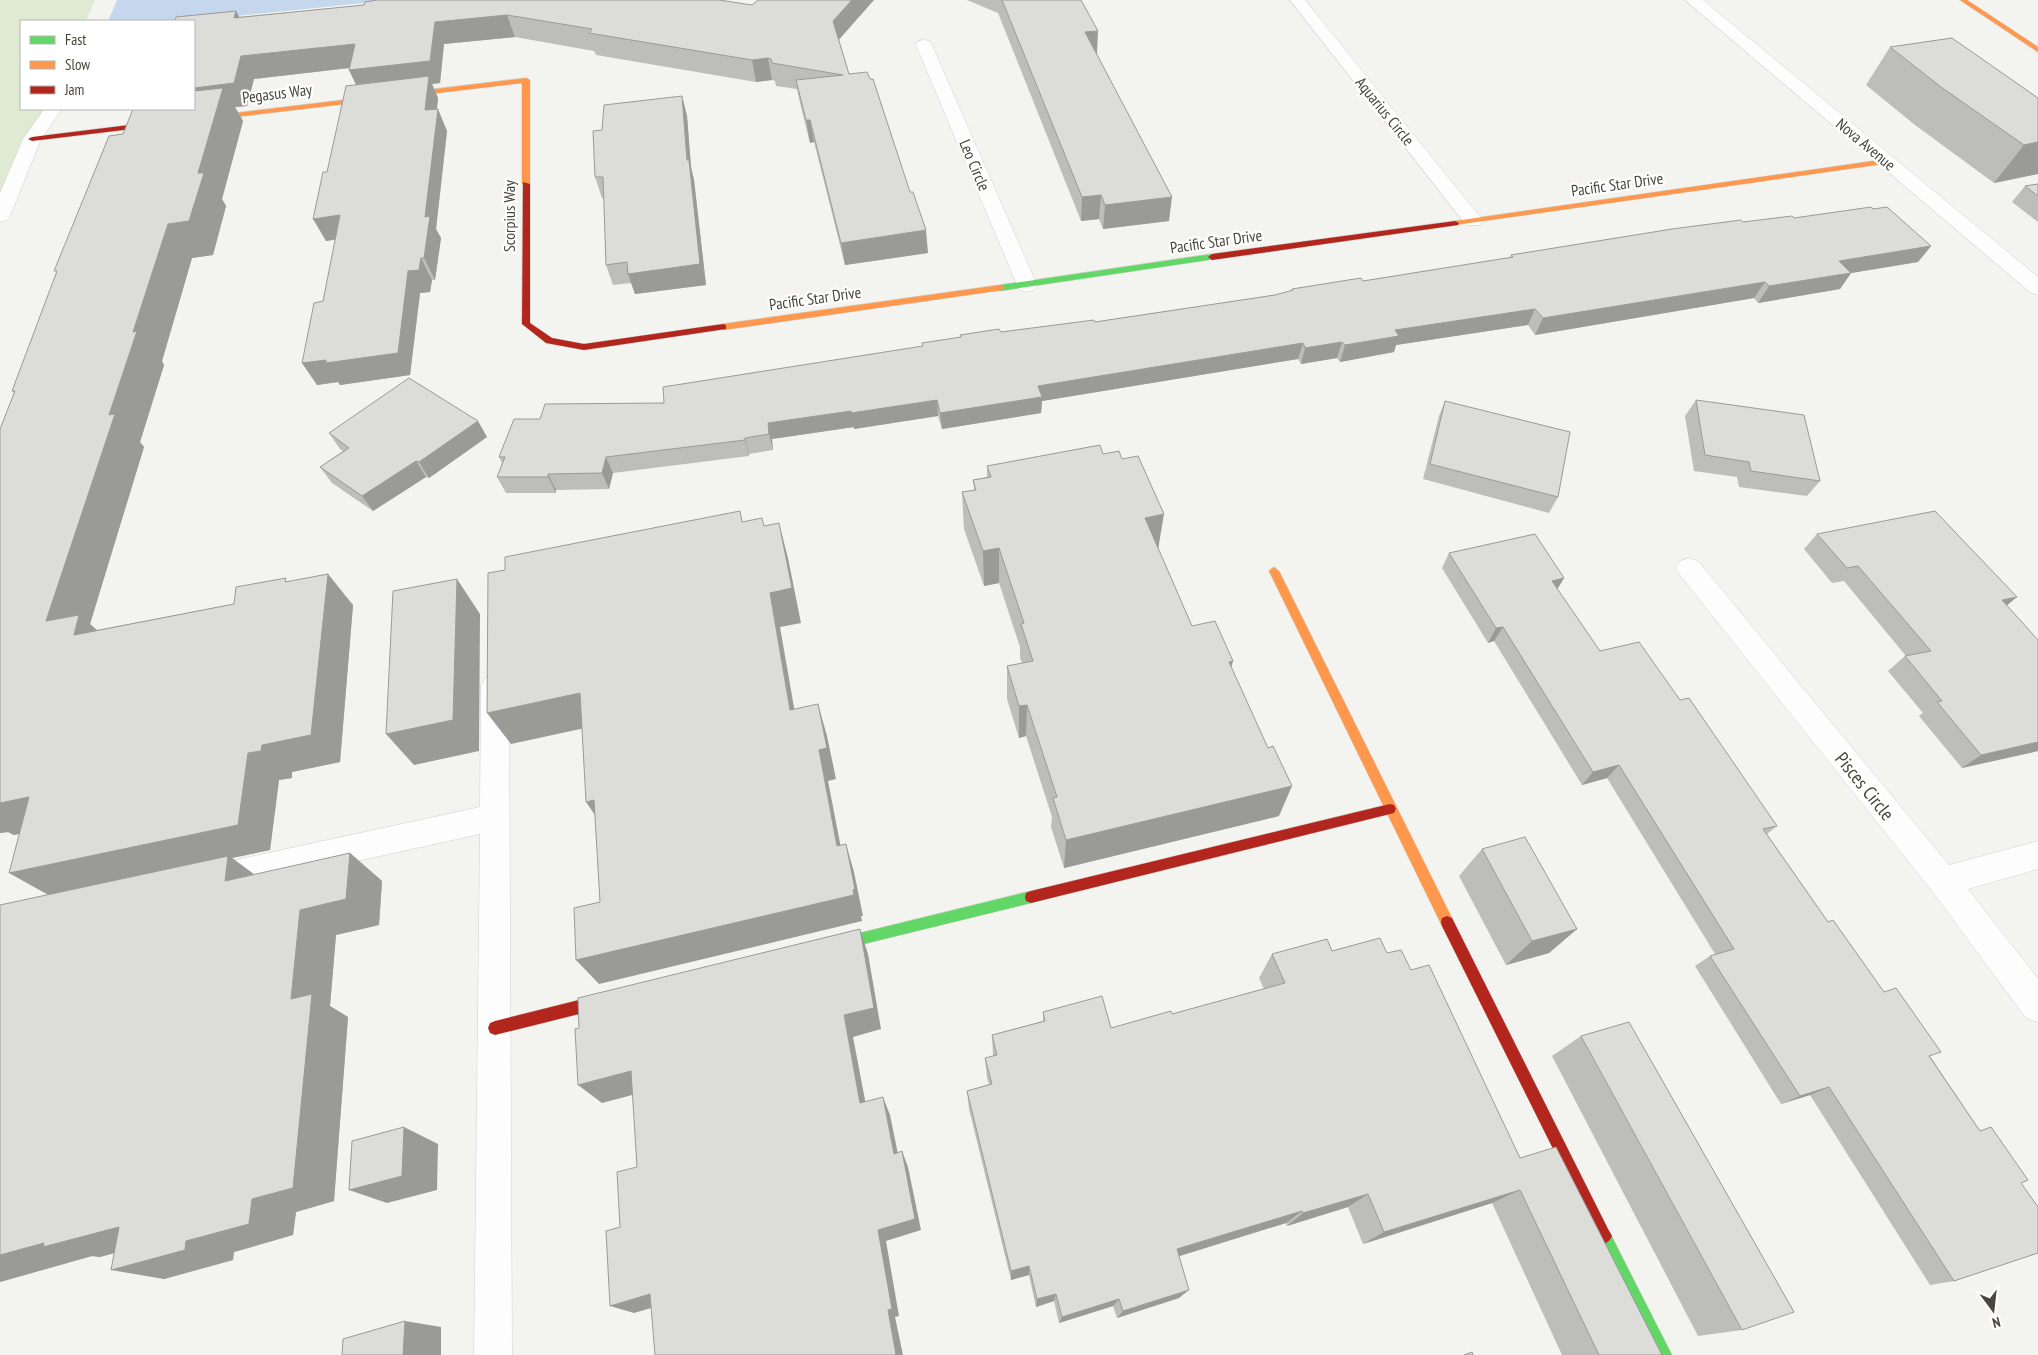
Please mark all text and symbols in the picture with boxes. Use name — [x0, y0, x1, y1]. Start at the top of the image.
legend — [20, 20, 195, 110]
text: Fast — [65, 30, 86, 49]
text: Slow — [65, 55, 90, 74]
street label: Aquarius Circle — [1351, 73, 1419, 149]
street label: Pegasus Way — [241, 79, 313, 107]
text: Jam — [64, 80, 84, 99]
street label: Nova Avenue — [1832, 113, 1900, 175]
street label: Leo Circle — [955, 136, 995, 194]
street label: Pacific Star Drive — [1570, 168, 1664, 200]
street label: Scorpius Way — [499, 180, 519, 252]
street label: Pacific Star Drive — [1169, 225, 1263, 257]
street label: Pacific Star Drive — [768, 282, 862, 314]
street label: Pisces Circle — [1830, 747, 1900, 825]
north arrow — [1968, 1285, 2018, 1335]
text: N — [1990, 1313, 2002, 1332]

